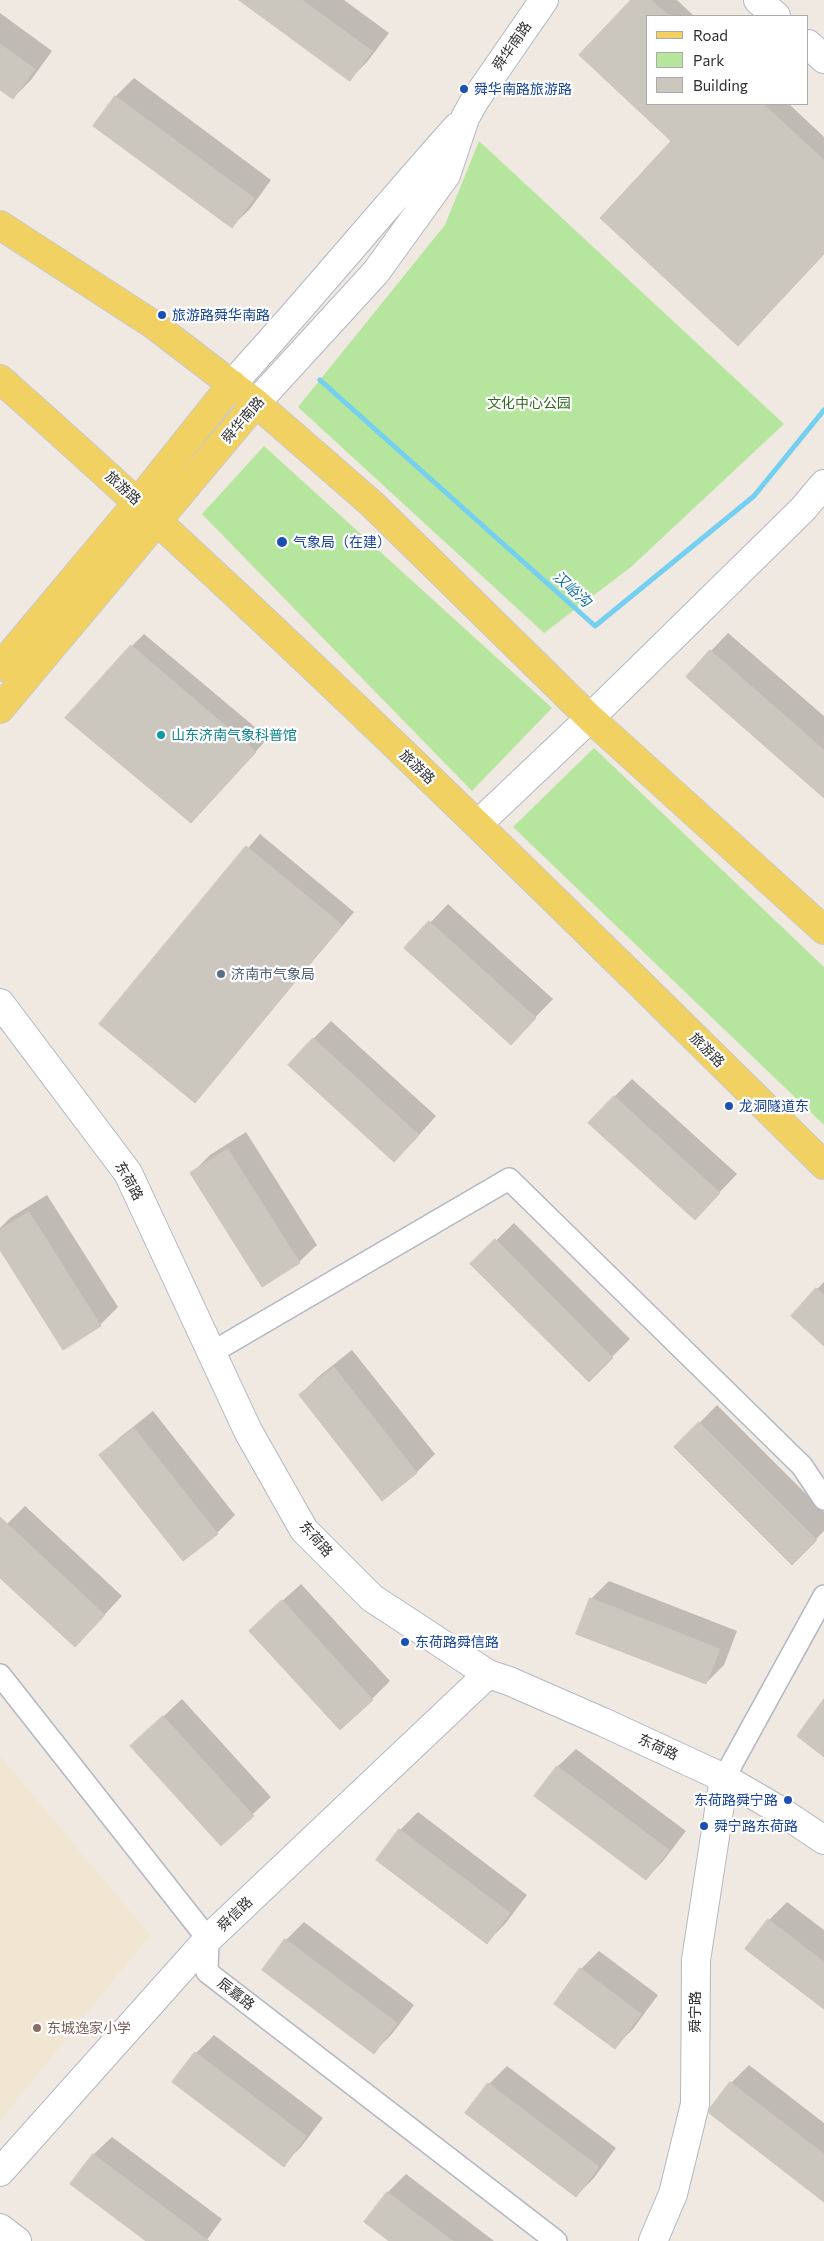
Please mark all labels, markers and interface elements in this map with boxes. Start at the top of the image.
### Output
legend [646,15,809,105]
street label: 舜华南路 [489,18,535,74]
text: Road [693,26,728,44]
text: Park [693,51,724,69]
text: Building [693,76,748,94]
place label: 舜华南路旅游路 [474,81,572,97]
marker: 舜华南路旅游路 [458,83,470,95]
place label: 旅游路舜华南路 [172,307,270,323]
marker: 旅游路舜华南路 [156,309,168,321]
street label: 舜华南路 [218,393,268,447]
park label: 文化中心公园 [487,395,571,411]
street label: 旅游路 [102,468,144,508]
place label: 气象局（在建） [293,534,391,550]
marker: 气象局（在建） [275,535,289,549]
water label: 汉峪沟 [549,567,595,611]
place label: 山东济南气象科普馆 [171,727,297,743]
marker: 山东济南气象科普馆 [155,729,167,741]
street label: 旅游路 [396,747,438,787]
place label: 济南市气象局 [231,966,315,982]
marker: 济南市气象局 [215,968,227,980]
street label: 旅游路 [686,1029,728,1071]
place label: 龙洞隧道东 [739,1098,809,1114]
marker: 龙洞隧道东 [723,1100,735,1112]
street label: 东荷路 [111,1159,147,1203]
street label: 东荷路 [296,1518,336,1560]
place label: 东荷路舜信路 [415,1634,499,1650]
marker: 东荷路舜信路 [399,1636,411,1648]
street label: 东荷路 [635,1731,681,1763]
place label: 东荷路舜宁路 [694,1792,778,1808]
marker: 东荷路舜宁路 [782,1794,794,1806]
place label: 舜宁路东荷路 [714,1818,798,1834]
marker: 舜宁路东荷路 [698,1820,710,1832]
street label: 舜信路 [214,1893,256,1935]
street label: 辰嘉路 [214,1974,258,2014]
street label: 舜宁路 [687,1991,703,2033]
place label: 东城逸家小学 [47,2020,131,2036]
marker: 东城逸家小学 [31,2022,43,2034]

